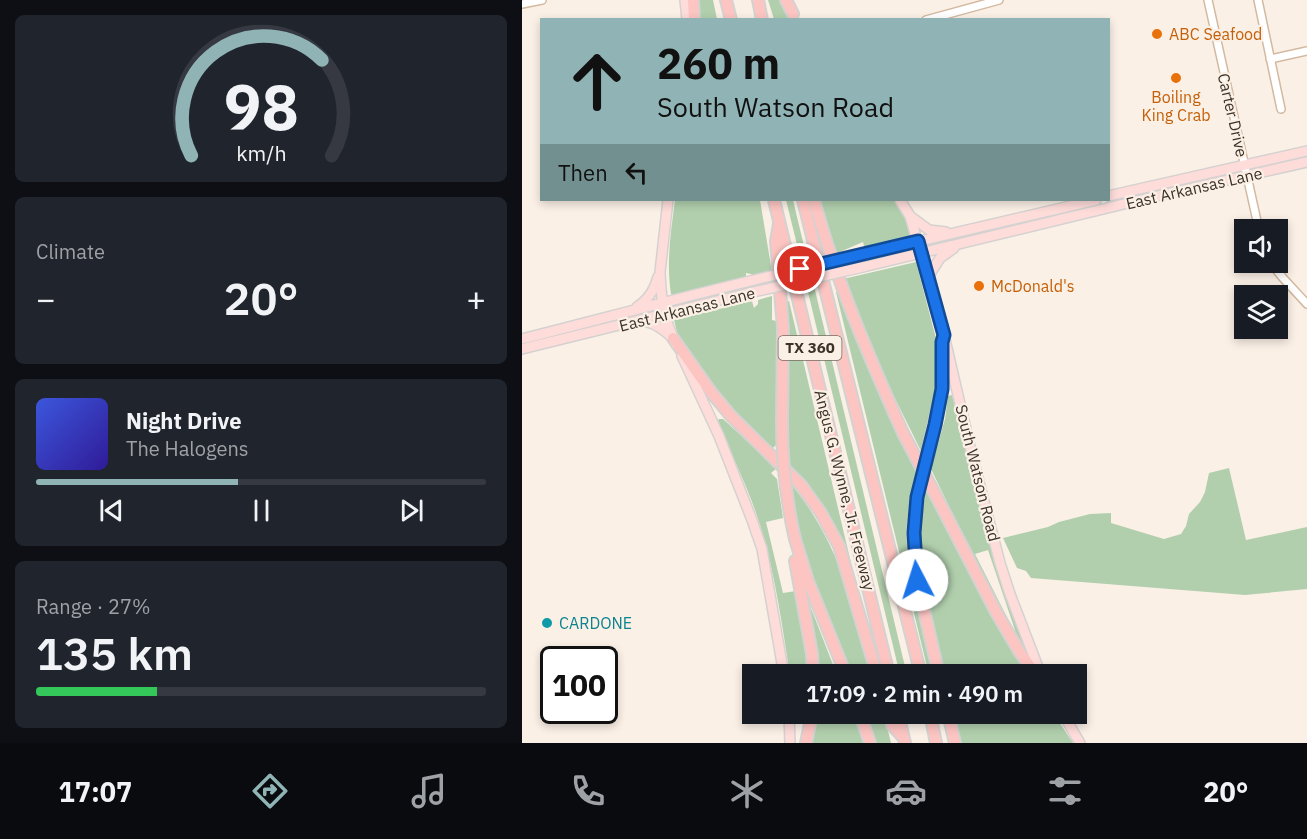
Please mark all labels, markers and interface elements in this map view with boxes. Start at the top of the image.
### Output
place label: ABC Seafood [1169,24,1262,44]
marker: ABC Seafood [1150,27,1164,41]
text: 260 m [657,36,780,91]
icon: ahead [558,42,636,120]
text: 98 [224,66,298,147]
marker: Boiling King Crab [1169,71,1183,85]
street label: Carter Drive [1214,71,1252,159]
place label: Boiling King Crab [1141,87,1211,125]
text: South Watson Road [657,89,894,124]
text: km/h [236,139,286,167]
icon: left [620,156,653,189]
text: Then [558,158,608,187]
street label: East Arkansas Lane [1124,163,1264,213]
map controls [1234,219,1288,339]
button: sound [1234,219,1288,273]
text: Climate [36,238,105,265]
pin [774,243,825,294]
icon: arrive [783,252,816,285]
text: 20° [223,269,299,327]
place label: McDonald's [991,276,1075,296]
text: − [36,277,56,320]
text: + [466,277,486,320]
marker: McDonald's [972,279,986,293]
street label: East Arkansas Lane [617,282,757,336]
button: layers [1234,285,1288,339]
road number: TX 360 [778,336,842,360]
street label: Angus G. Wynne, Jr. Freeway [810,388,880,592]
street label: South Watson Road [951,402,1005,544]
text: Night Drive [126,406,242,435]
text: The Halogens [126,435,248,462]
icon: previous [95,494,128,527]
icon: pause [245,494,278,527]
icon: next [395,494,428,527]
position arrow [885,548,949,612]
text: Range · 27% [36,593,151,620]
place label: CARDONE [559,613,632,633]
marker: CARDONE [540,616,554,630]
text: 135 km [36,624,193,682]
speed limit sign: 100 [540,646,618,724]
text: 17:09 · 2 min · 490 m [806,679,1023,708]
icon: directions [249,770,291,812]
icon: music [408,770,450,812]
icon: phone [567,770,609,812]
icon: climate [726,770,768,812]
icon: car [885,770,927,812]
icon: filters [1044,770,1086,812]
text: 17:07 [59,774,132,809]
text: 20° [1203,774,1248,809]

